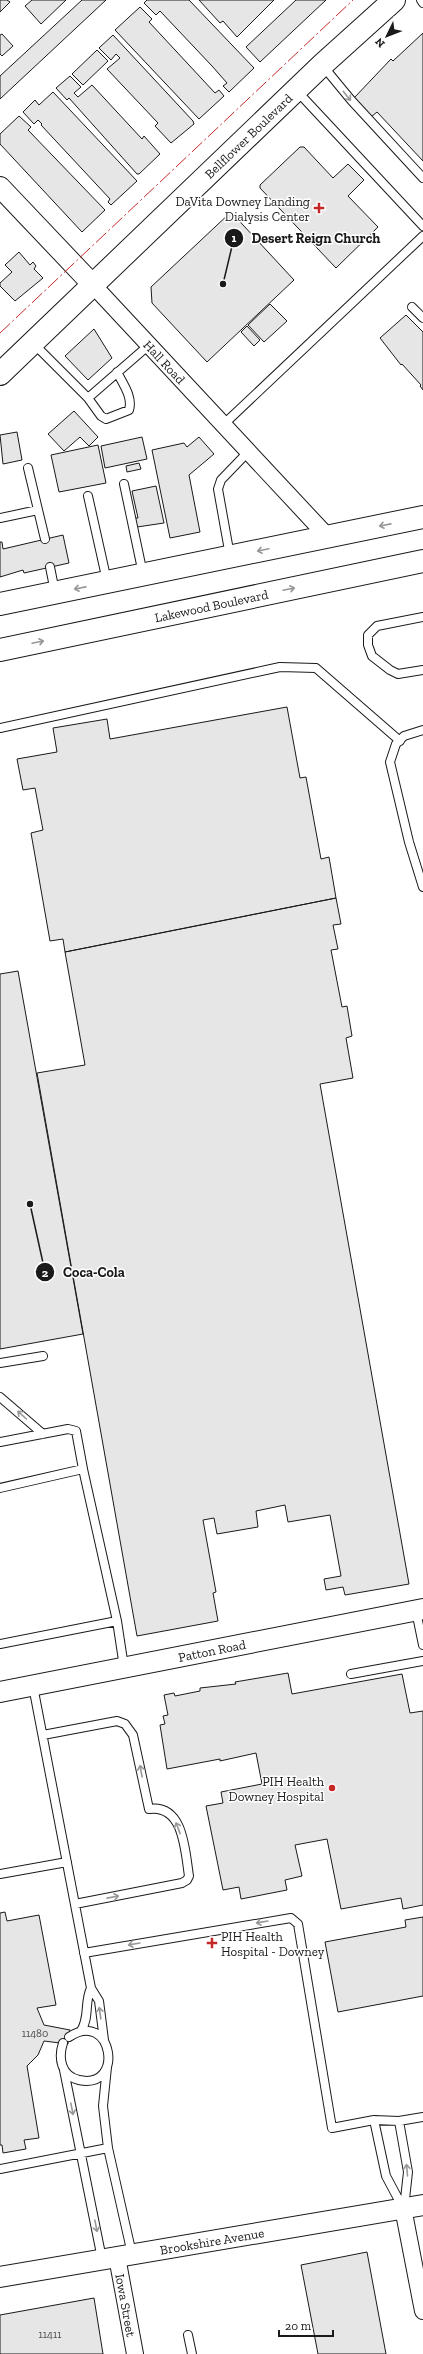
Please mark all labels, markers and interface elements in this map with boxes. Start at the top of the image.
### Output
north arrow [367,16,407,56]
text: N [372,35,388,50]
street label: Bellflower Boulevard [201,90,295,181]
one-way arrow [342,90,351,101]
place label: DaVita Downey Landing Dialysis Center [175,194,310,224]
marker: DaVita Downey Landing Dialysis Center [313,202,325,214]
callout: Desert Reign Church [224,225,389,251]
text: Desert Reign Church [252,230,380,247]
text: 1 [232,231,237,245]
street label: Hall Road [141,337,188,387]
one-way arrow [379,522,392,530]
one-way arrow [256,547,269,555]
one-way arrow [74,584,87,592]
one-way arrow [282,585,295,593]
street label: Lakewood Boulevard [153,586,270,625]
one-way arrow [31,638,44,646]
callout: Coca-Cola [35,1259,133,1285]
text: Coca-Cola [63,1264,125,1281]
text: 2 [42,1266,49,1280]
one-way arrow [17,1410,27,1420]
street label: Patton Road [177,1636,247,1664]
one-way arrow [137,1765,145,1778]
place label: PIH Health Downey Hospital [229,1774,325,1804]
marker: PIH Health Downey Hospital [327,1783,337,1793]
one-way arrow [174,1822,182,1834]
one-way arrow [106,1892,119,1900]
one-way arrow [256,1918,269,1926]
place label: PIH Health Hospital - Downey [221,1929,325,1959]
marker: PIH Health Hospital - Downey [206,1937,218,1949]
one-way arrow [128,1940,141,1948]
one-way arrow [96,2007,104,2020]
house number: 11480 [22,2027,48,2040]
one-way arrow [68,2102,76,2115]
one-way arrow [403,2164,410,2177]
one-way arrow [92,2219,100,2232]
street label: Brookshire Avenue [159,2225,265,2257]
street label: Iowa Street [113,2272,139,2338]
scale bar [279,2312,333,2338]
text: 20 m [285,2319,312,2333]
house number: 11411 [39,2328,62,2341]

